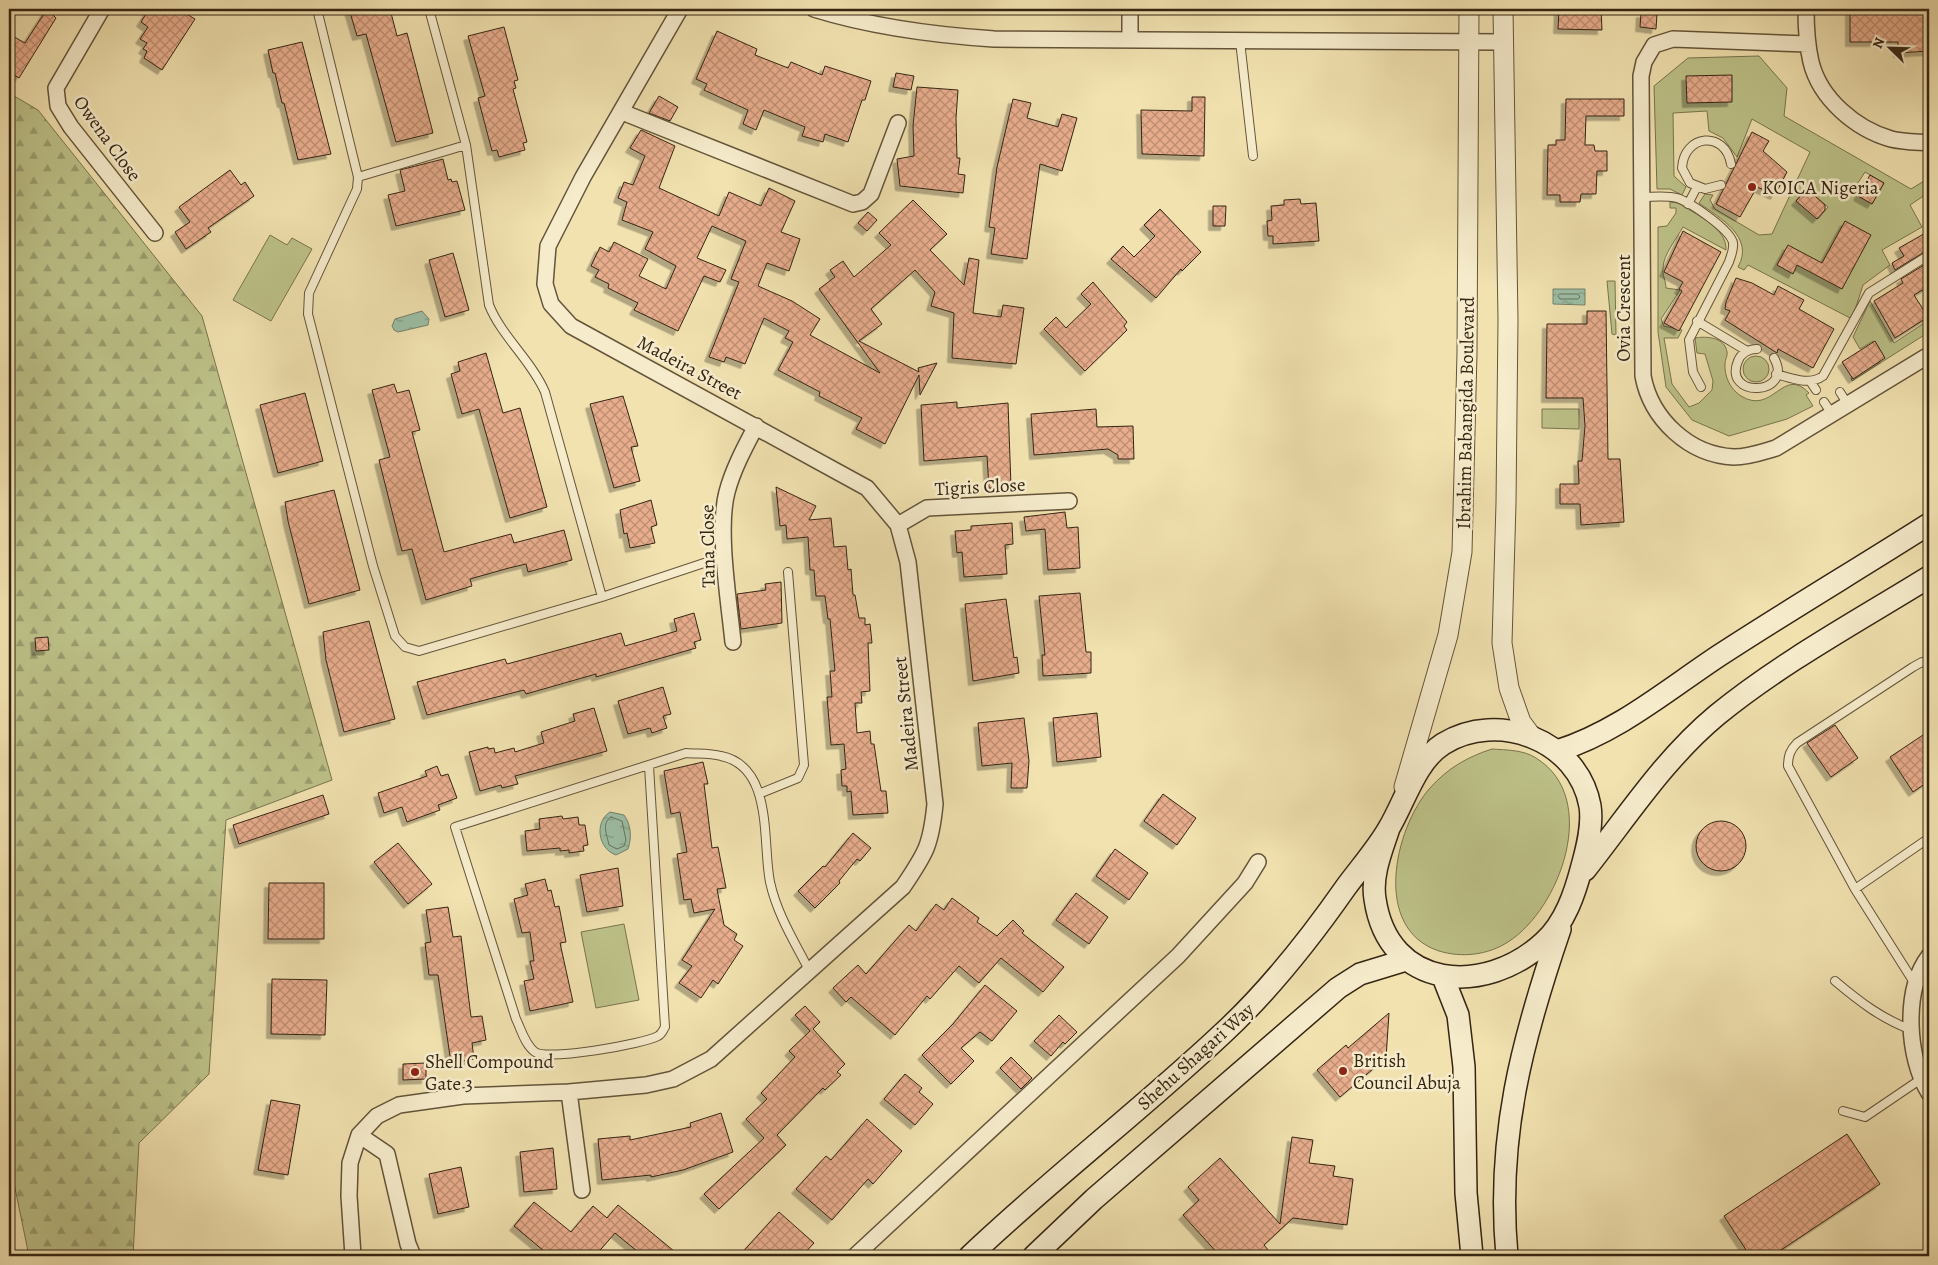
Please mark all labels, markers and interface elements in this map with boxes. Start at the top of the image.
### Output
north arrow [1866,22,1916,72]
text: N [1868,35,1889,52]
street label: Owena Close [67,90,147,187]
place label: KOICA Nigeria [1762,175,1879,201]
marker: KOICA Nigeria [1746,181,1758,193]
street label: Ovia Crescent [1611,254,1637,362]
street label: Ibrahim Babangida Boulevard [1451,296,1481,530]
street label: Madeira Street [633,329,747,406]
street label: Tigris Close [934,472,1026,502]
street label: Tana Close [694,504,722,588]
street label: Madeira Street [887,655,925,773]
street label: Shehu Shagari Way [1131,997,1260,1116]
place label: British Council Abuja [1353,1048,1461,1096]
place label: Shell Compound Gate 3 [425,1049,555,1097]
marker: British Council Abuja [1337,1065,1349,1077]
marker: Shell Compound Gate 3 [409,1066,421,1078]

